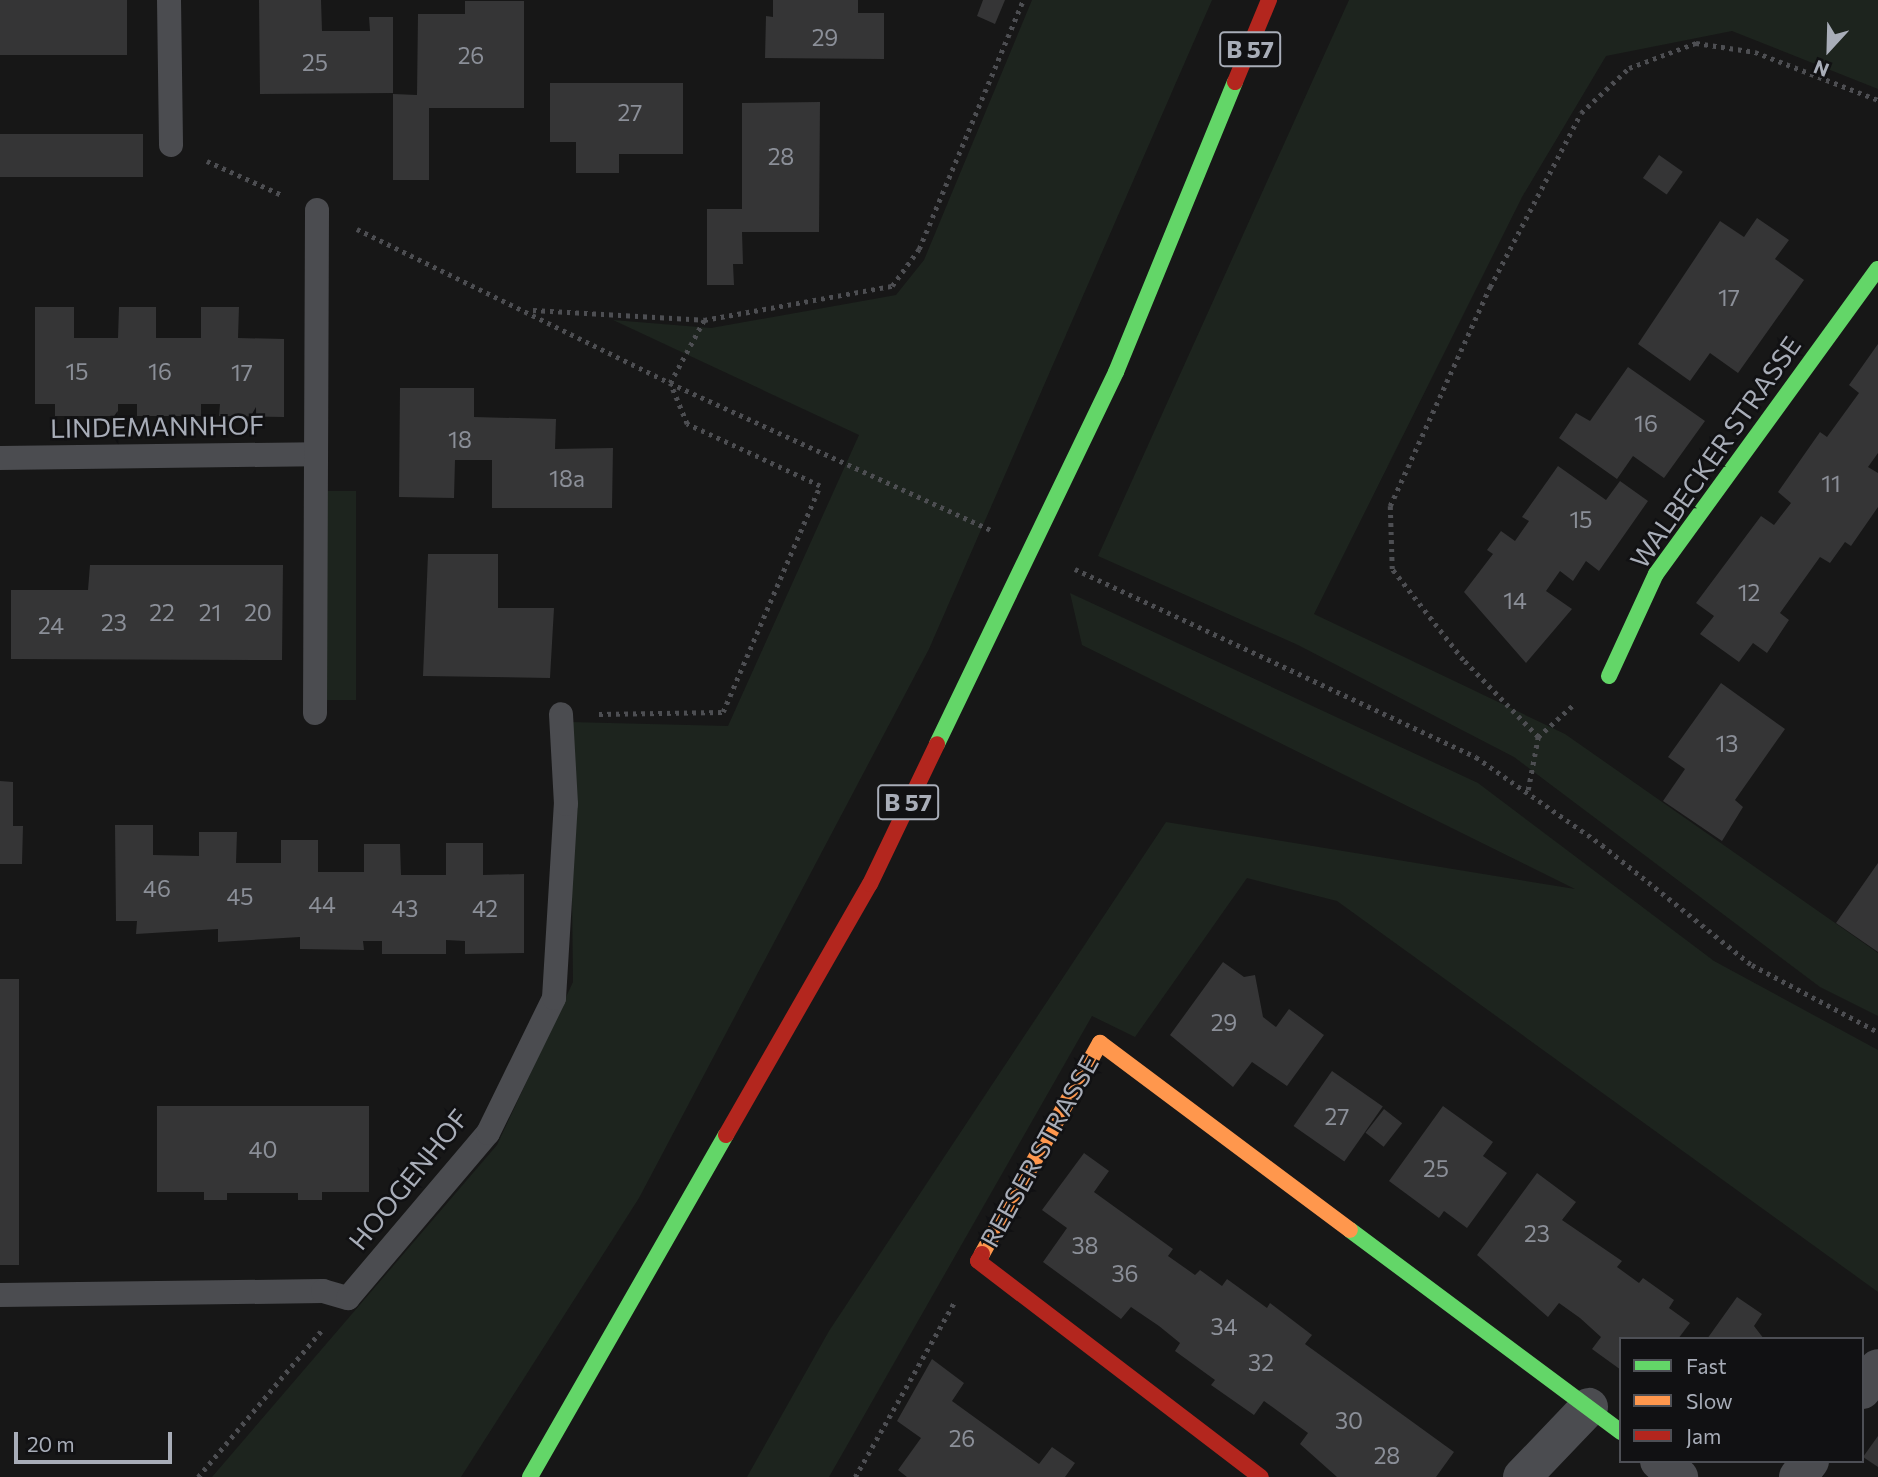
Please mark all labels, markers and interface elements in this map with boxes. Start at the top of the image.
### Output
north arrow [1794,14,1864,84]
house number: 29 [812,23,838,51]
road number: B 57 [1218,28,1282,70]
house number: 26 [458,41,484,69]
house number: 25 [302,48,328,76]
text: N [1810,56,1832,82]
house number: 27 [618,98,642,126]
house number: 28 [768,142,794,170]
house number: 17 [1718,283,1740,311]
street label: WALBECKER STRASSE [1623,330,1807,574]
house number: 15 [65,357,89,385]
house number: 16 [148,357,172,385]
house number: 17 [231,358,253,386]
street label: LINDEMANNHOF [50,409,264,443]
house number: 16 [1634,409,1658,437]
house number: 18 [448,425,472,453]
house number: 18a [549,464,585,492]
house number: 11 [1821,469,1841,497]
house number: 15 [1569,505,1593,533]
house number: 12 [1738,578,1760,606]
house number: 14 [1503,586,1527,614]
house number: 22 [149,598,175,626]
house number: 21 [199,598,221,626]
house number: 20 [244,598,272,626]
house number: 23 [101,608,127,636]
house number: 24 [38,611,64,639]
house number: 13 [1716,729,1738,757]
road number: B 57 [876,782,940,822]
house number: 46 [143,874,171,902]
house number: 45 [226,882,254,910]
house number: 44 [308,890,336,918]
house number: 43 [392,894,418,922]
house number: 42 [472,894,498,922]
house number: 29 [1211,1008,1237,1036]
street label: REESER STRASSE [973,1050,1105,1252]
street label: HOOGENHOF [342,1102,474,1256]
house number: 27 [1325,1102,1349,1130]
house number: 40 [249,1135,277,1163]
house number: 25 [1423,1154,1449,1182]
house number: 23 [1524,1219,1550,1247]
house number: 38 [1071,1231,1099,1259]
house number: 36 [1111,1259,1139,1287]
house number: 34 [1211,1312,1237,1340]
legend [1619,1337,1864,1463]
house number: 32 [1248,1348,1274,1376]
text: Fast [1686,1353,1727,1378]
text: Slow [1686,1388,1733,1413]
house number: 30 [1335,1406,1363,1434]
scale bar [18,1418,175,1462]
text: Jam [1686,1423,1721,1448]
house number: 26 [949,1424,975,1452]
text: 20 m [27,1431,75,1456]
house number: 28 [1374,1441,1400,1469]

